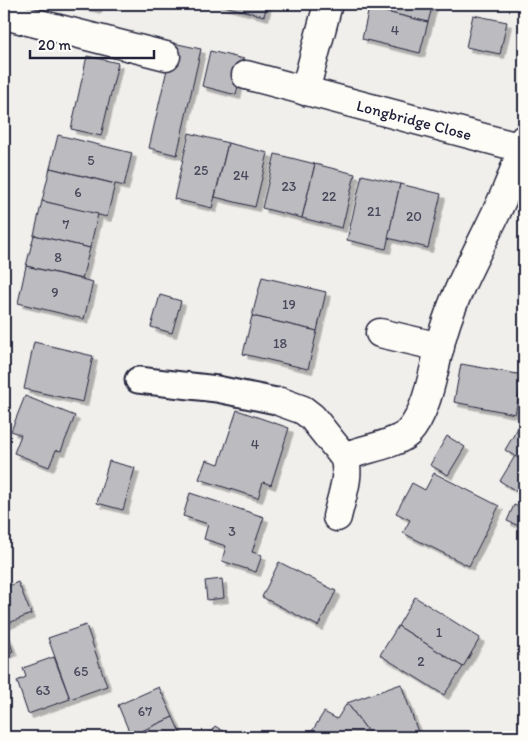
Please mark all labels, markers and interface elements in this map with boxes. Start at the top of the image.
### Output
house number: 4 [391,22,400,39]
scale bar [30,28,154,60]
text: 20 m [38,36,72,54]
street label: Longbridge Close [355,96,474,144]
house number: 5 [87,152,95,169]
house number: 25 [194,162,208,179]
house number: 24 [233,167,249,184]
house number: 23 [282,178,297,195]
house number: 6 [74,184,82,201]
house number: 22 [322,188,337,205]
house number: 21 [367,203,381,220]
house number: 20 [406,208,422,225]
house number: 7 [63,216,70,233]
house number: 8 [54,249,62,266]
house number: 9 [51,284,59,301]
house number: 19 [282,296,296,313]
house number: 18 [273,335,287,352]
house number: 4 [251,436,260,453]
house number: 3 [228,523,236,540]
house number: 1 [436,624,443,641]
house number: 2 [417,653,425,670]
house number: 65 [74,663,88,680]
house number: 63 [35,682,51,699]
house number: 67 [138,703,152,720]

